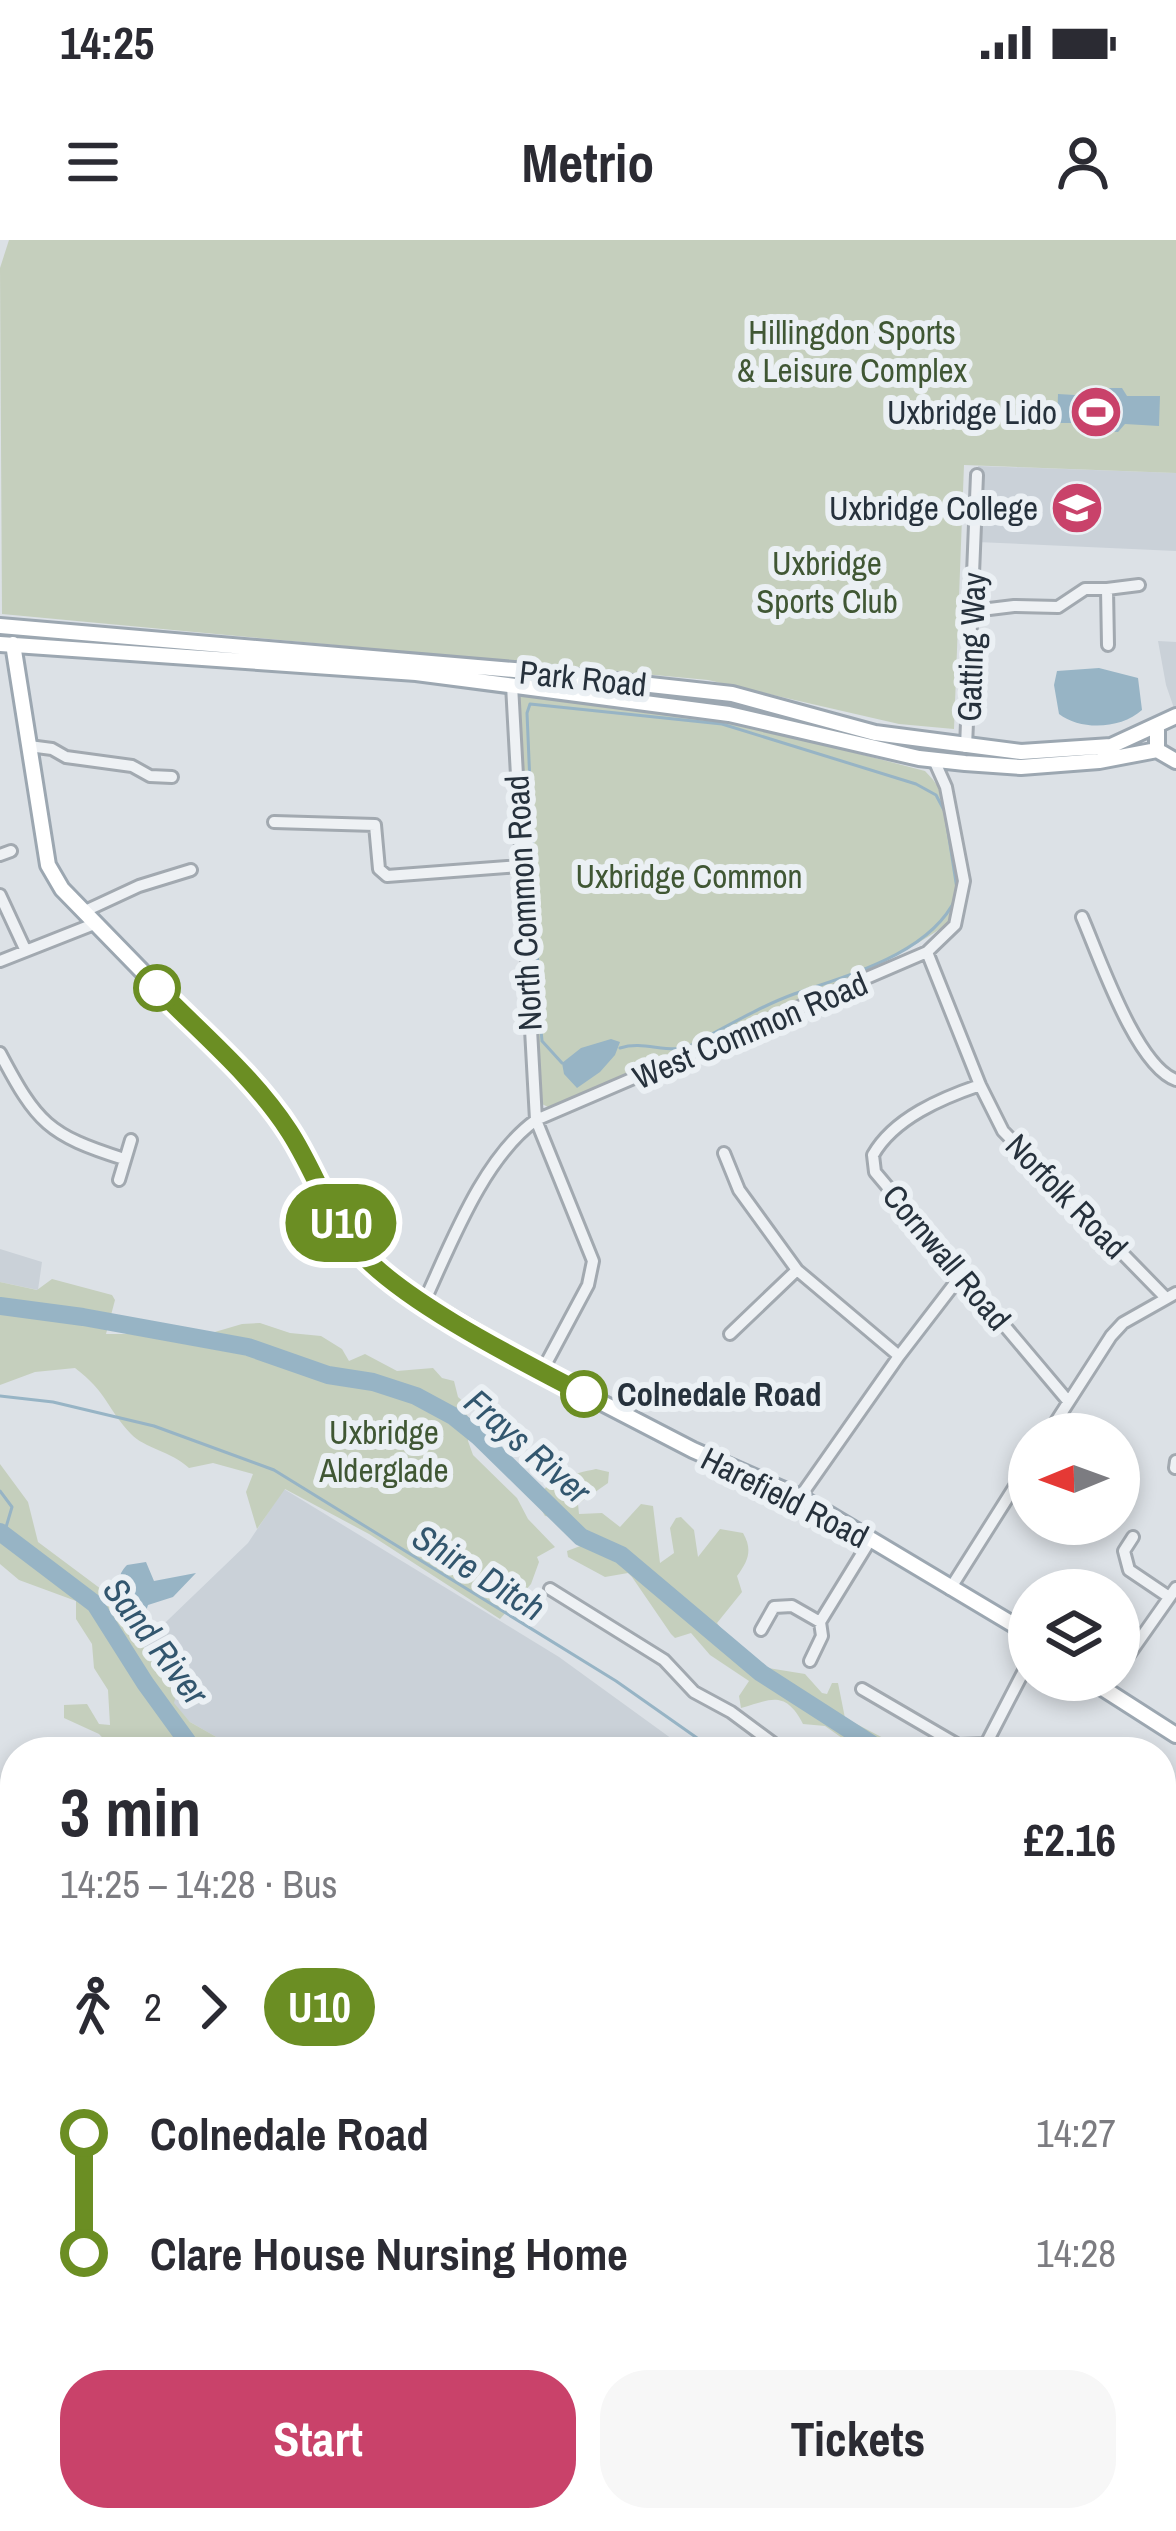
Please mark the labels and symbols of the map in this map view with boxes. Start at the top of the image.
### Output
park label: Hillingdon Sports & Leisure Complex [737,310,968,392]
sports icon: Uxbridge Lido [1068,384,1124,440]
place label: Uxbridge Lido [887,390,1057,434]
school or university icon: Uxbridge College [1049,480,1105,536]
place label: Uxbridge College [829,486,1038,530]
park label: Uxbridge Sports Club [756,541,898,623]
street label: Gatting Way [946,571,996,722]
street label: Park Road [517,649,649,707]
street label: North Common Road [494,774,552,1032]
park label: Uxbridge Common [575,854,803,898]
street label: West Common Road [626,961,874,1099]
unlabelled marker [135,966,179,1010]
street label: Norfolk Road [996,1124,1138,1268]
street label: Cornwall Road [873,1175,1021,1339]
line badge: U10 [272,1184,410,1262]
marker: Colnedale Road [562,1372,606,1416]
place label: Colnedale Road [617,1372,822,1416]
water label: Frays River [455,1378,602,1515]
park label: Uxbridge Alderglade [318,1410,449,1492]
north arrow [1008,1413,1140,1545]
street label: Harefield Road [694,1436,876,1558]
water label: Shire Ditch [404,1513,554,1631]
water label: Sand River [92,1568,220,1715]

